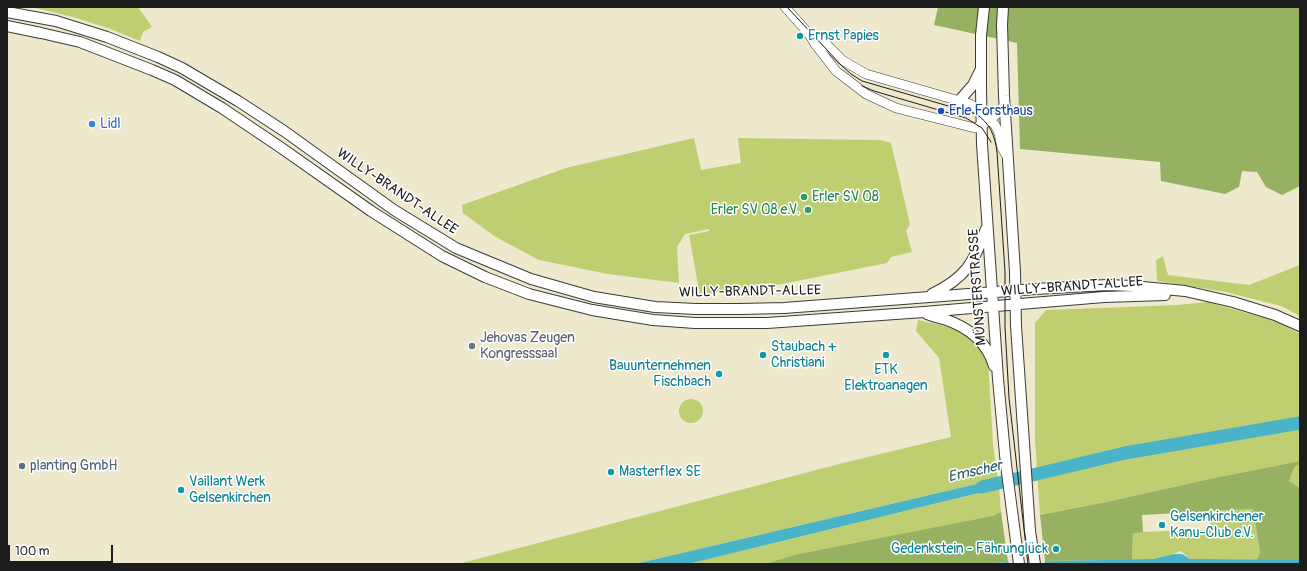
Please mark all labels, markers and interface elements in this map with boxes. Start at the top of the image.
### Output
place label: Ernst Papies [808,28,879,44]
marker: Ernst Papies [795,31,805,41]
place label: Erle Forsthaus [949,103,1033,119]
marker: Erle Forsthaus [936,106,946,116]
place label: Lidl [100,116,121,132]
marker: Lidl [87,119,97,129]
street label: WILLY-BRANDT-ALLEE [333,145,461,239]
place label: Erler SV 08 [812,189,879,205]
marker: Erler SV 08 [799,192,809,202]
place label: Erler SV 08 e.V. [711,202,800,218]
marker: Erler SV 08 e.V. [803,205,813,215]
street label: MÜNSTERSTRASSE [966,228,990,346]
street label: WILLY-BRANDT-ALLEE [1000,274,1144,300]
street label: WILLY-BRANDT-ALLEE [679,282,821,302]
place label: Jehovas Zeugen Kongresssaal [480,330,575,362]
place label: Staubach + Christiani [771,339,836,372]
marker: Jehovas Zeugen Kongresssaal [467,341,477,351]
marker: Staubach + Christiani [758,350,768,360]
marker: ETK Elektroanagen [881,350,891,360]
place label: Bauunternehmen Fischbach [609,358,711,390]
place label: ETK Elektroanagen [844,362,928,394]
marker: Bauunternehmen Fischbach [714,369,724,379]
water label: Emscher [946,457,1004,487]
place label: planting GmbH [30,458,117,474]
marker: planting GmbH [17,461,27,471]
place label: Masterflex SE [619,464,701,480]
marker: Masterflex SE [606,467,616,477]
place label: Vaillant Werk Gelsenkirchen [189,474,271,506]
marker: Vaillant Werk Gelsenkirchen [176,485,186,495]
place label: Gelsenkirchener Kanu-Club e.V. [1170,509,1264,542]
marker: Gelsenkirchener Kanu-Club e.V. [1157,520,1167,530]
scale bar [10,537,115,563]
place label: Gedenkstein - Fährunglück [891,541,1048,557]
text: 100 m [15,544,49,559]
marker: Gedenkstein - Fährunglück [1051,544,1061,554]

